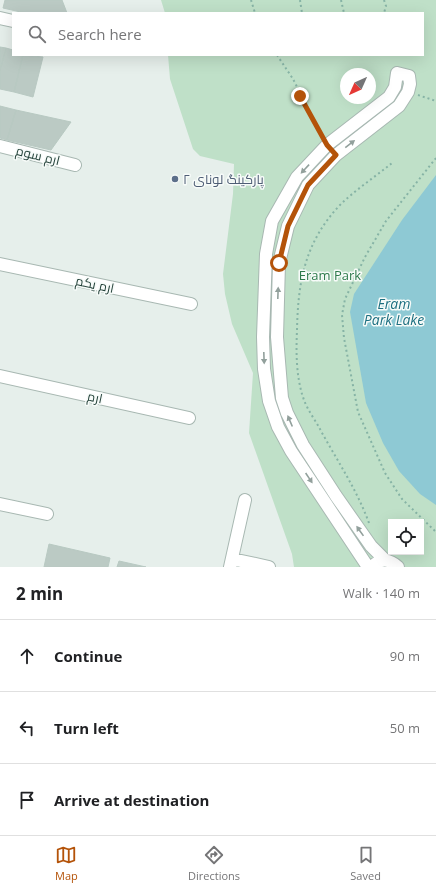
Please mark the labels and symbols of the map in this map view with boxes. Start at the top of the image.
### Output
north arrow [340,68,376,104]
route end [291,87,309,105]
one-way arrow [344,140,355,149]
street label: ارم سوم [14,141,62,170]
one-way arrow [300,164,310,174]
place label: پارکینگ لونای ۲ [183,170,264,189]
marker: پارکینگ لونای ۲ [170,174,180,184]
route start [270,254,288,272]
park label: Eram Park [299,266,361,284]
street label: ارم یکم [74,271,116,298]
one-way arrow [275,286,281,299]
water label: Eram Park Lake [364,294,424,329]
one-way arrow [261,352,267,365]
street label: ارم [86,387,104,408]
one-way arrow [287,415,293,427]
one-way arrow [305,473,313,483]
one-way arrow [356,526,364,536]

